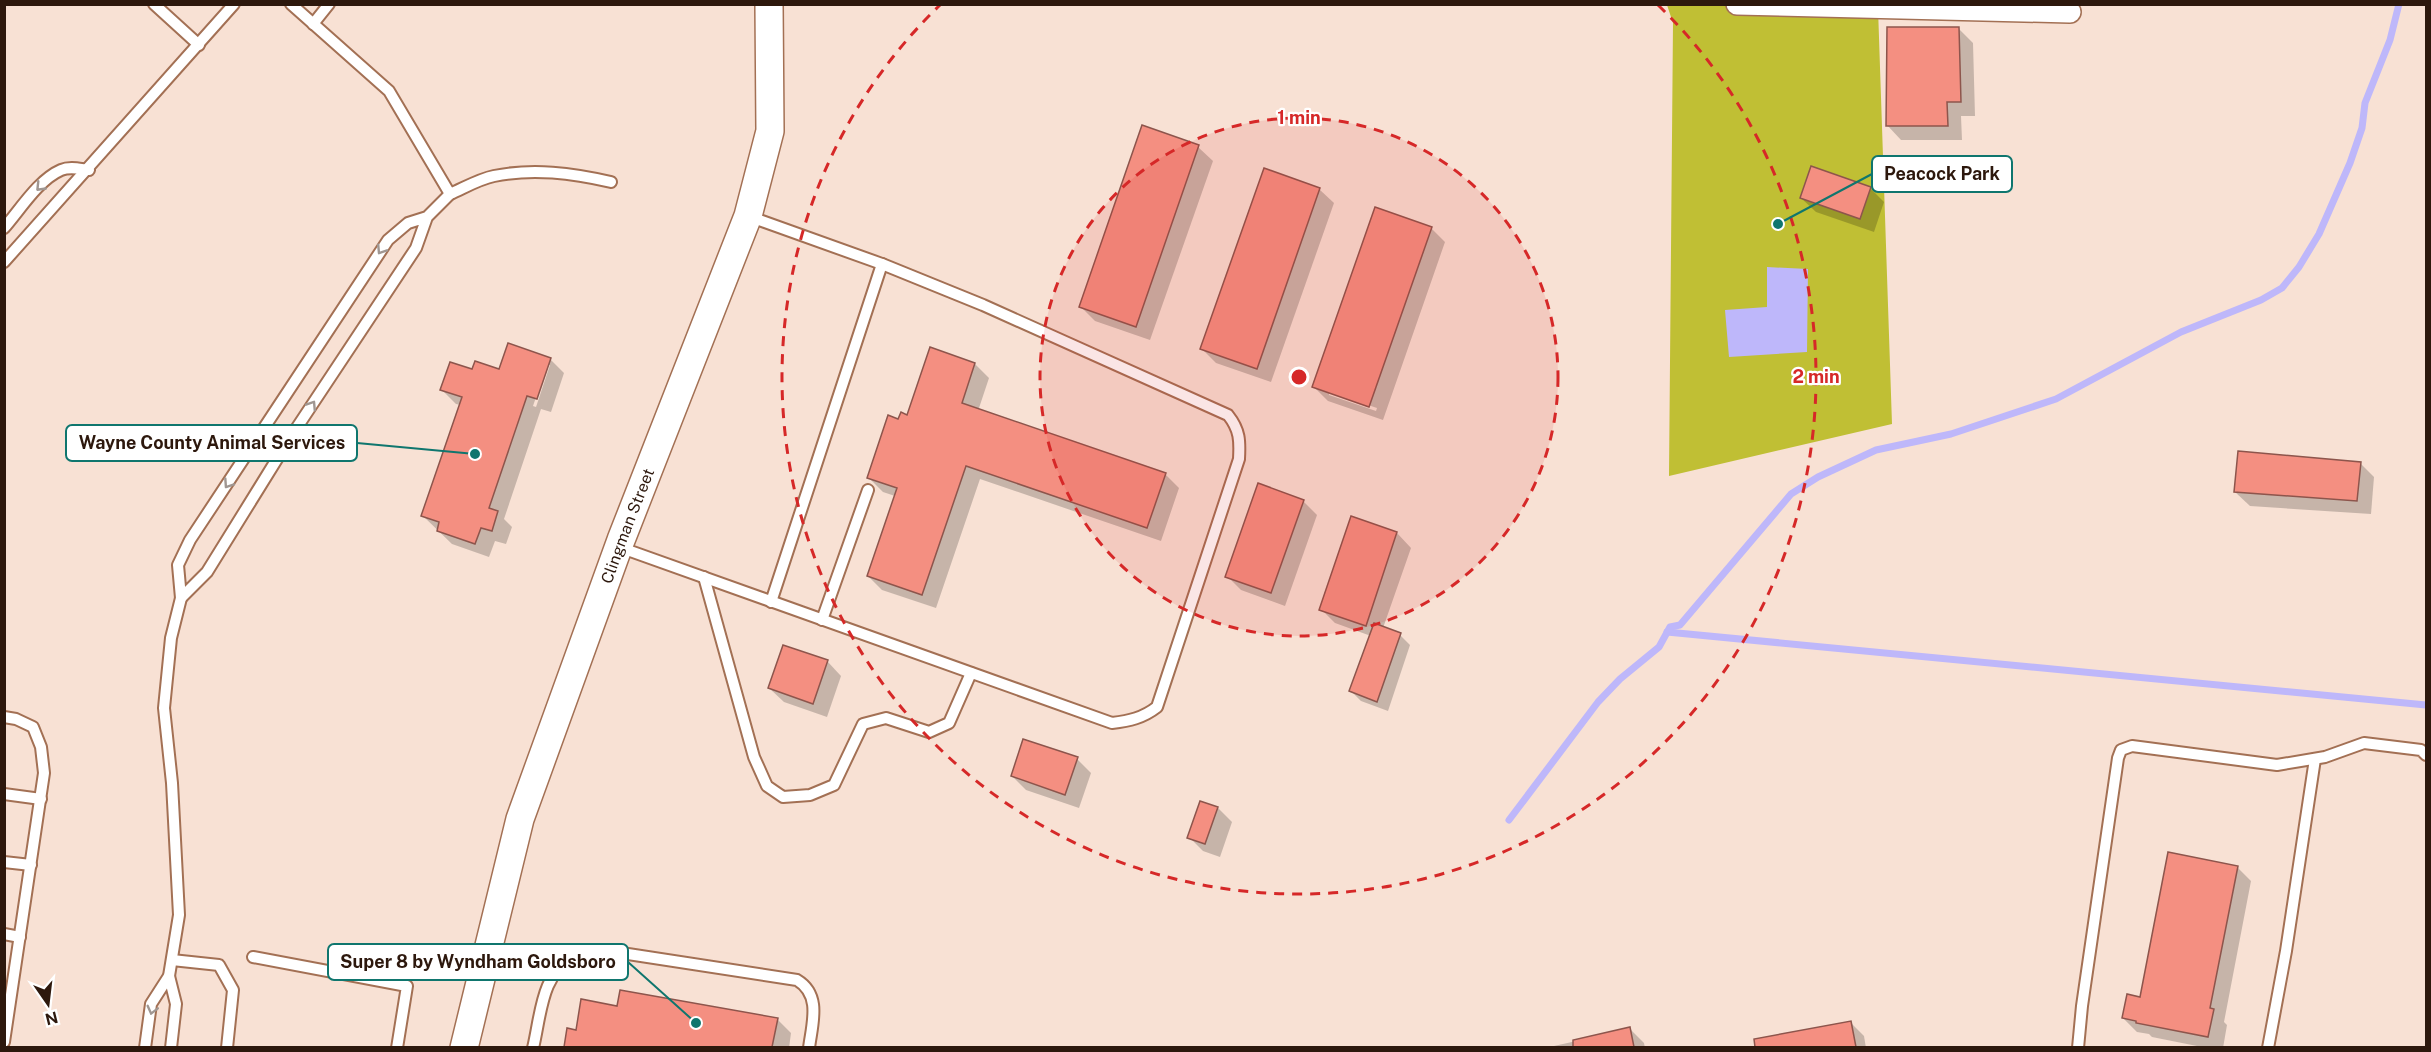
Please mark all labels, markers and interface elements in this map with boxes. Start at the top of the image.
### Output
text: 1 min [1277,107,1321,128]
callout: Peacock Park [1872,156,2012,192]
text: Peacock Park [1884,163,2001,184]
one-way arrow [37,179,48,190]
one-way arrow [378,244,389,255]
text: 2 min [1792,366,1840,387]
centre of rings [1289,367,1309,387]
one-way arrow [305,401,316,412]
callout: Wayne County Animal Services [66,425,357,461]
text: Wayne County Animal Services [79,432,345,453]
street label: Clingman Street [597,466,658,586]
one-way arrow [224,477,235,488]
callout: Super 8 by Wyndham Goldsboro [328,944,628,980]
text: Super 8 by Wyndham Goldsboro [340,951,616,972]
north arrow [18,974,78,1034]
one-way arrow [146,1005,159,1015]
text: N [43,1007,60,1029]

